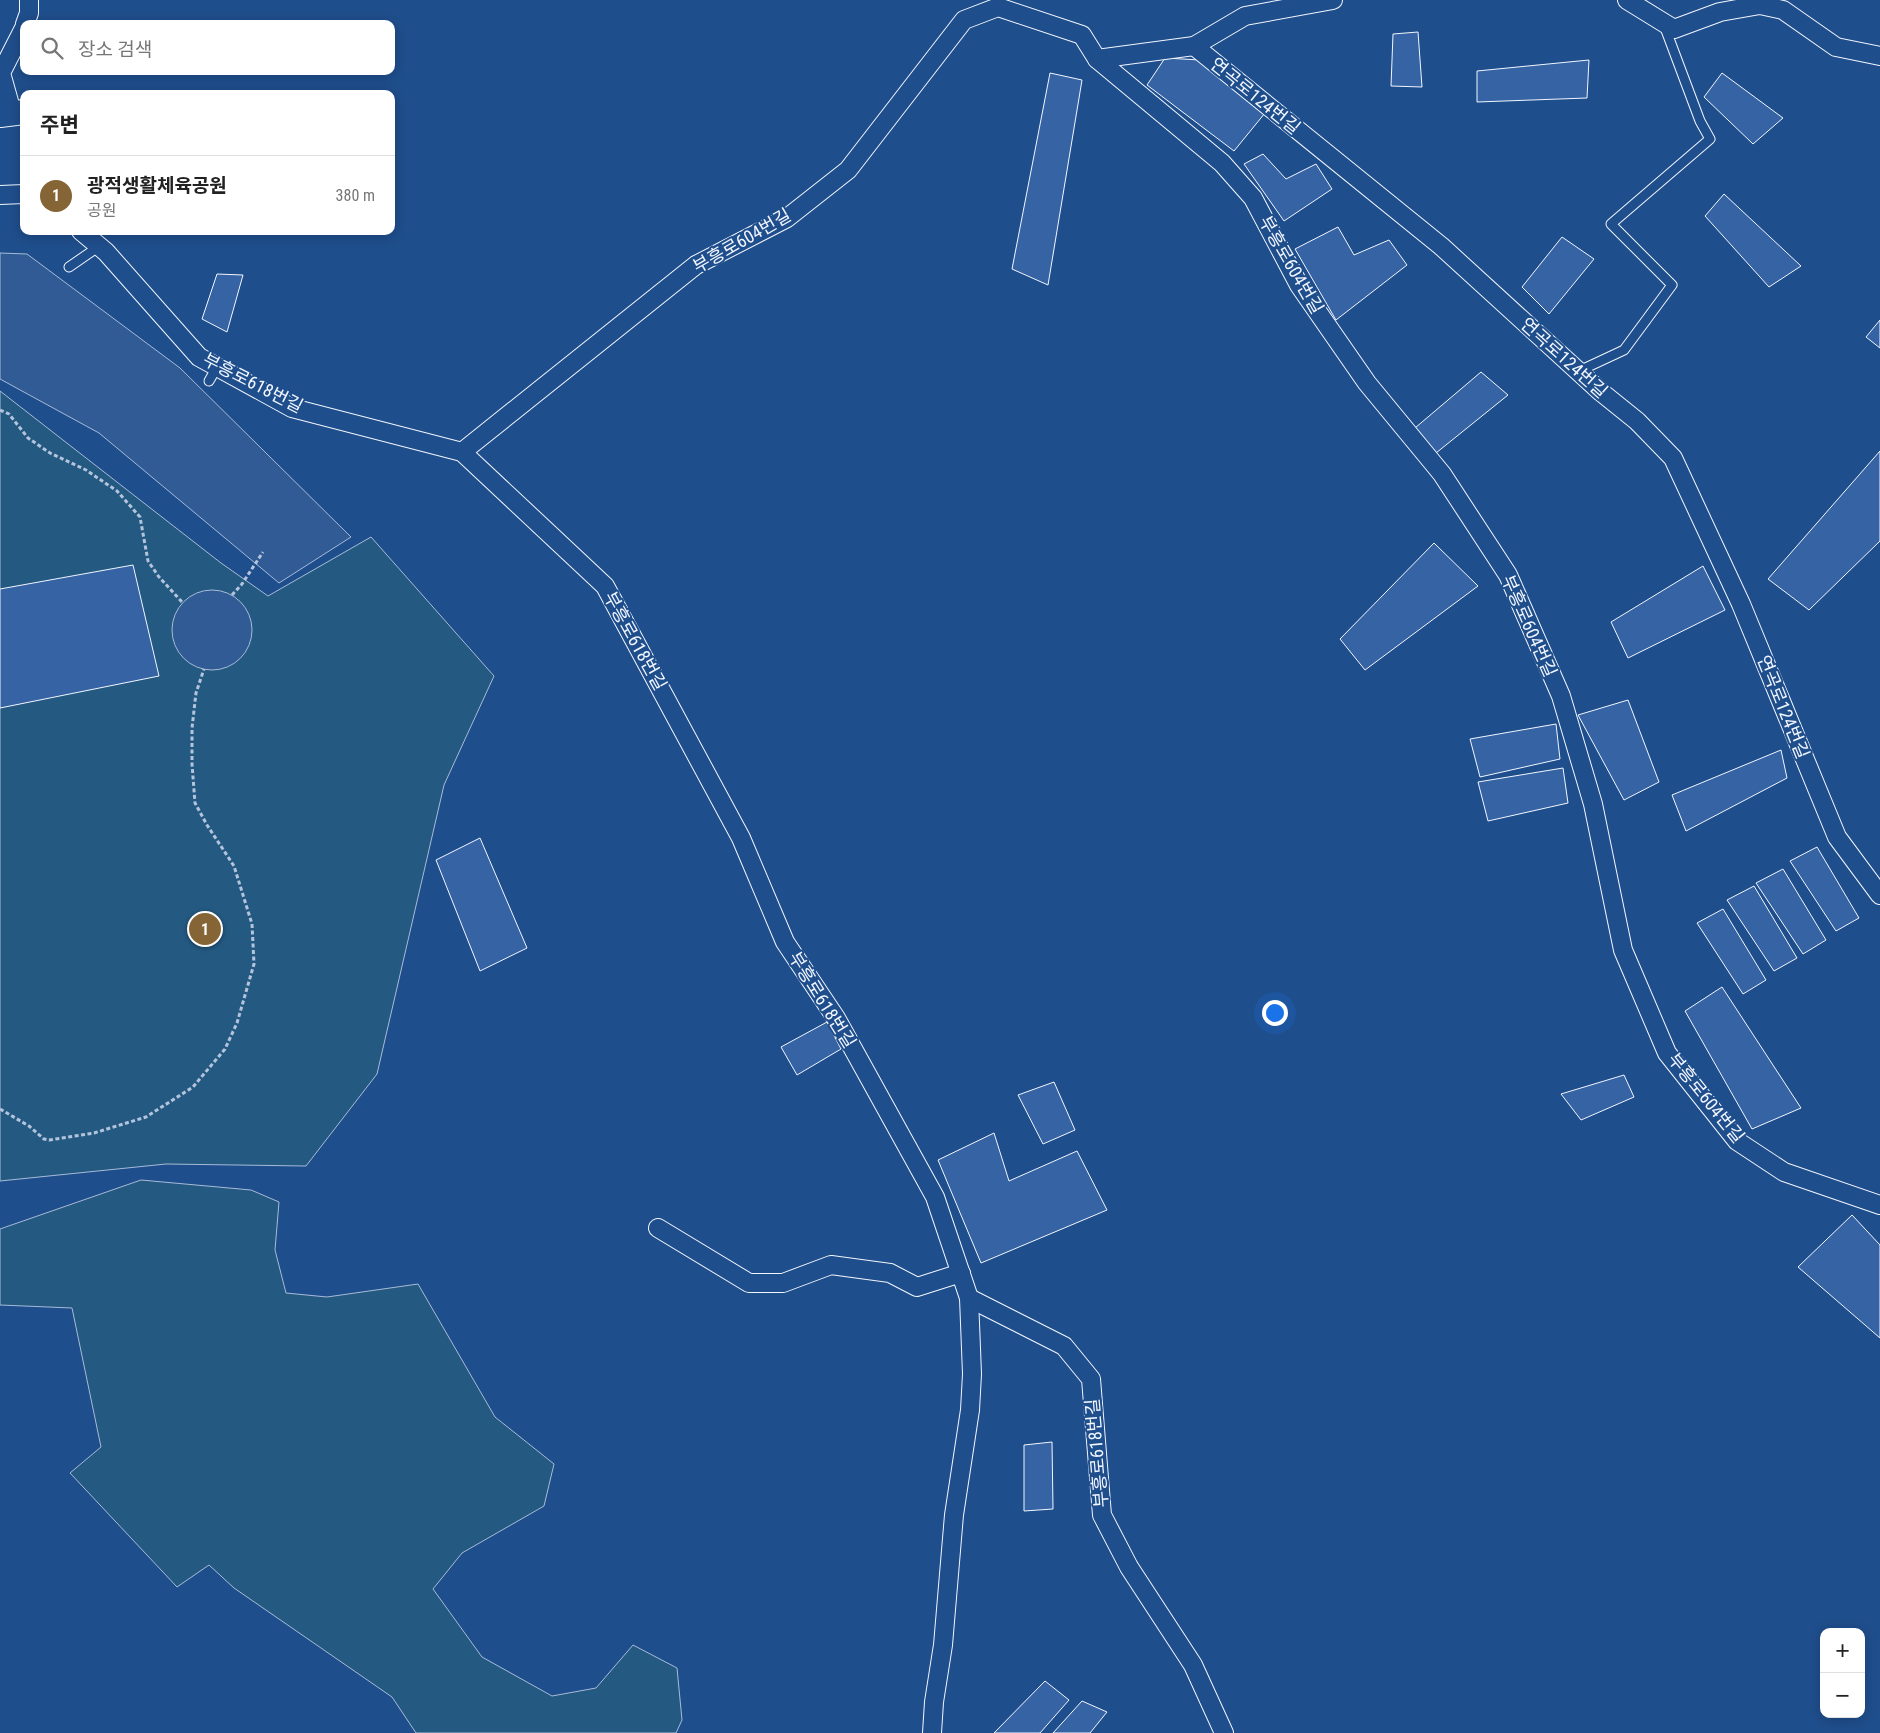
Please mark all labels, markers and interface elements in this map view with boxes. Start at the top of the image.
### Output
search box [20,20,395,75]
icon: search [38,34,66,62]
text: 장소 검색 [78,38,152,61]
street label: 연곡로124번길 [1206,53,1304,138]
text: 주변 [40,113,79,137]
text: 광적생활체육공원 [87,174,227,197]
text: 1 [52,186,60,205]
text: 380 m [336,186,375,205]
text: 공원 [87,201,116,220]
street label: 부흥로604번길 [689,204,794,277]
street label: 부흥로604번길 [1255,212,1328,317]
street label: 연곡로124번길 [1517,313,1612,402]
street label: 부흥로618번길 [200,348,307,417]
street label: 부흥로604번길 [1498,572,1561,680]
street label: 부흥로618번길 [600,588,671,694]
street label: 연곡로124번길 [1753,652,1814,761]
pin: 1 [189,910,221,948]
street label: 부흥로618번길 [785,948,860,1052]
your location [1262,1000,1288,1026]
street label: 부흥로604번길 [1664,1049,1749,1147]
street label: 부흥로618번길 [1081,1398,1112,1508]
map controls [1820,1628,1865,1718]
button: + [1820,1628,1865,1673]
button: − [1820,1673,1865,1718]

